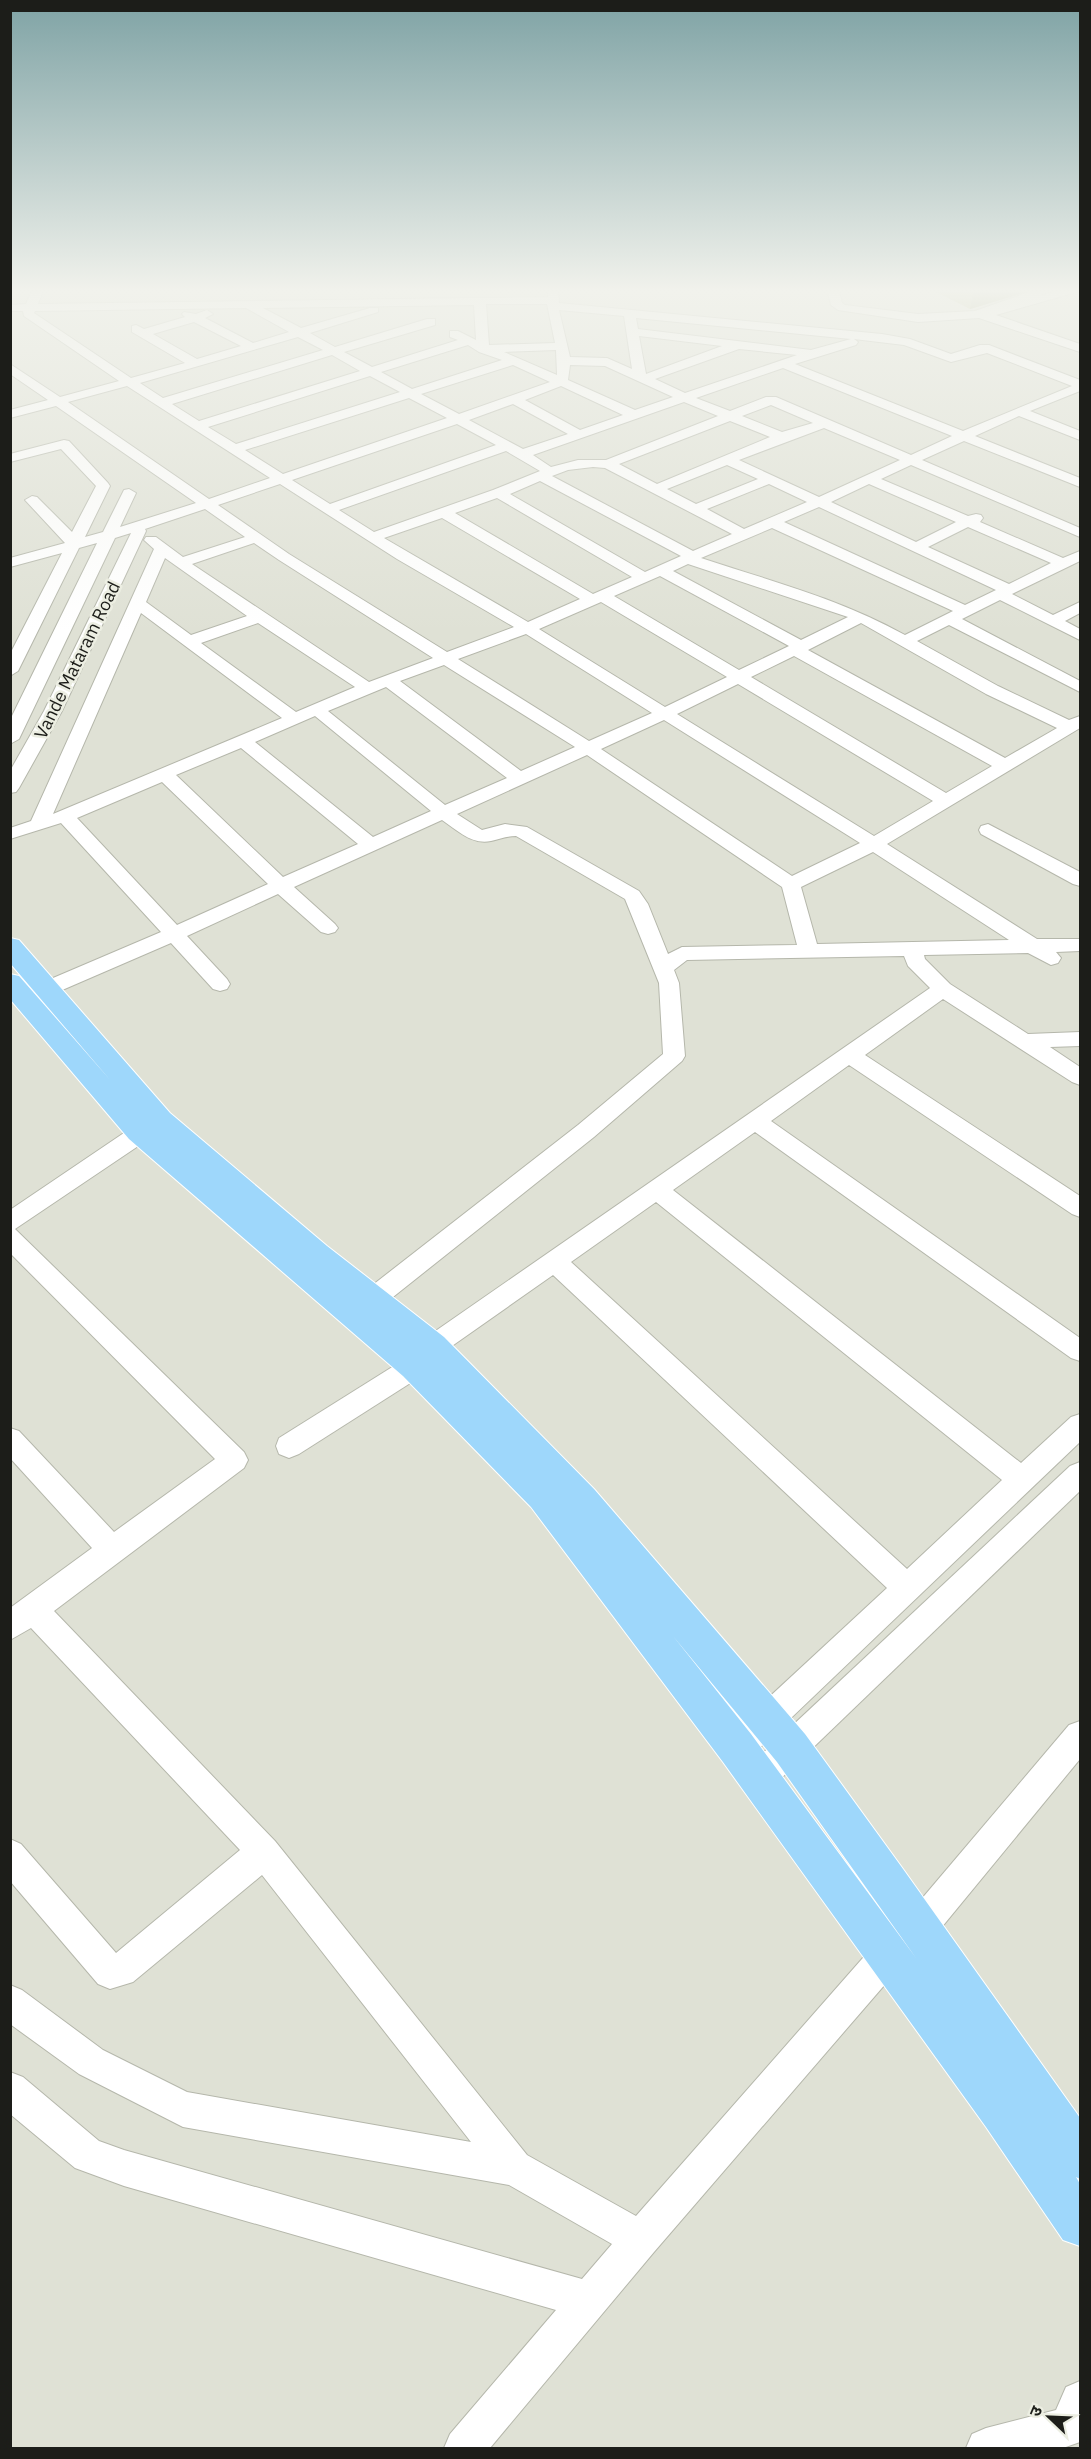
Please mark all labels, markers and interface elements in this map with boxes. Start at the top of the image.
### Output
street label: Vande Mataram Road [29,577,125,743]
north arrow [1019,2387,1079,2447]
text: उ [1024,2402,1046,2419]

